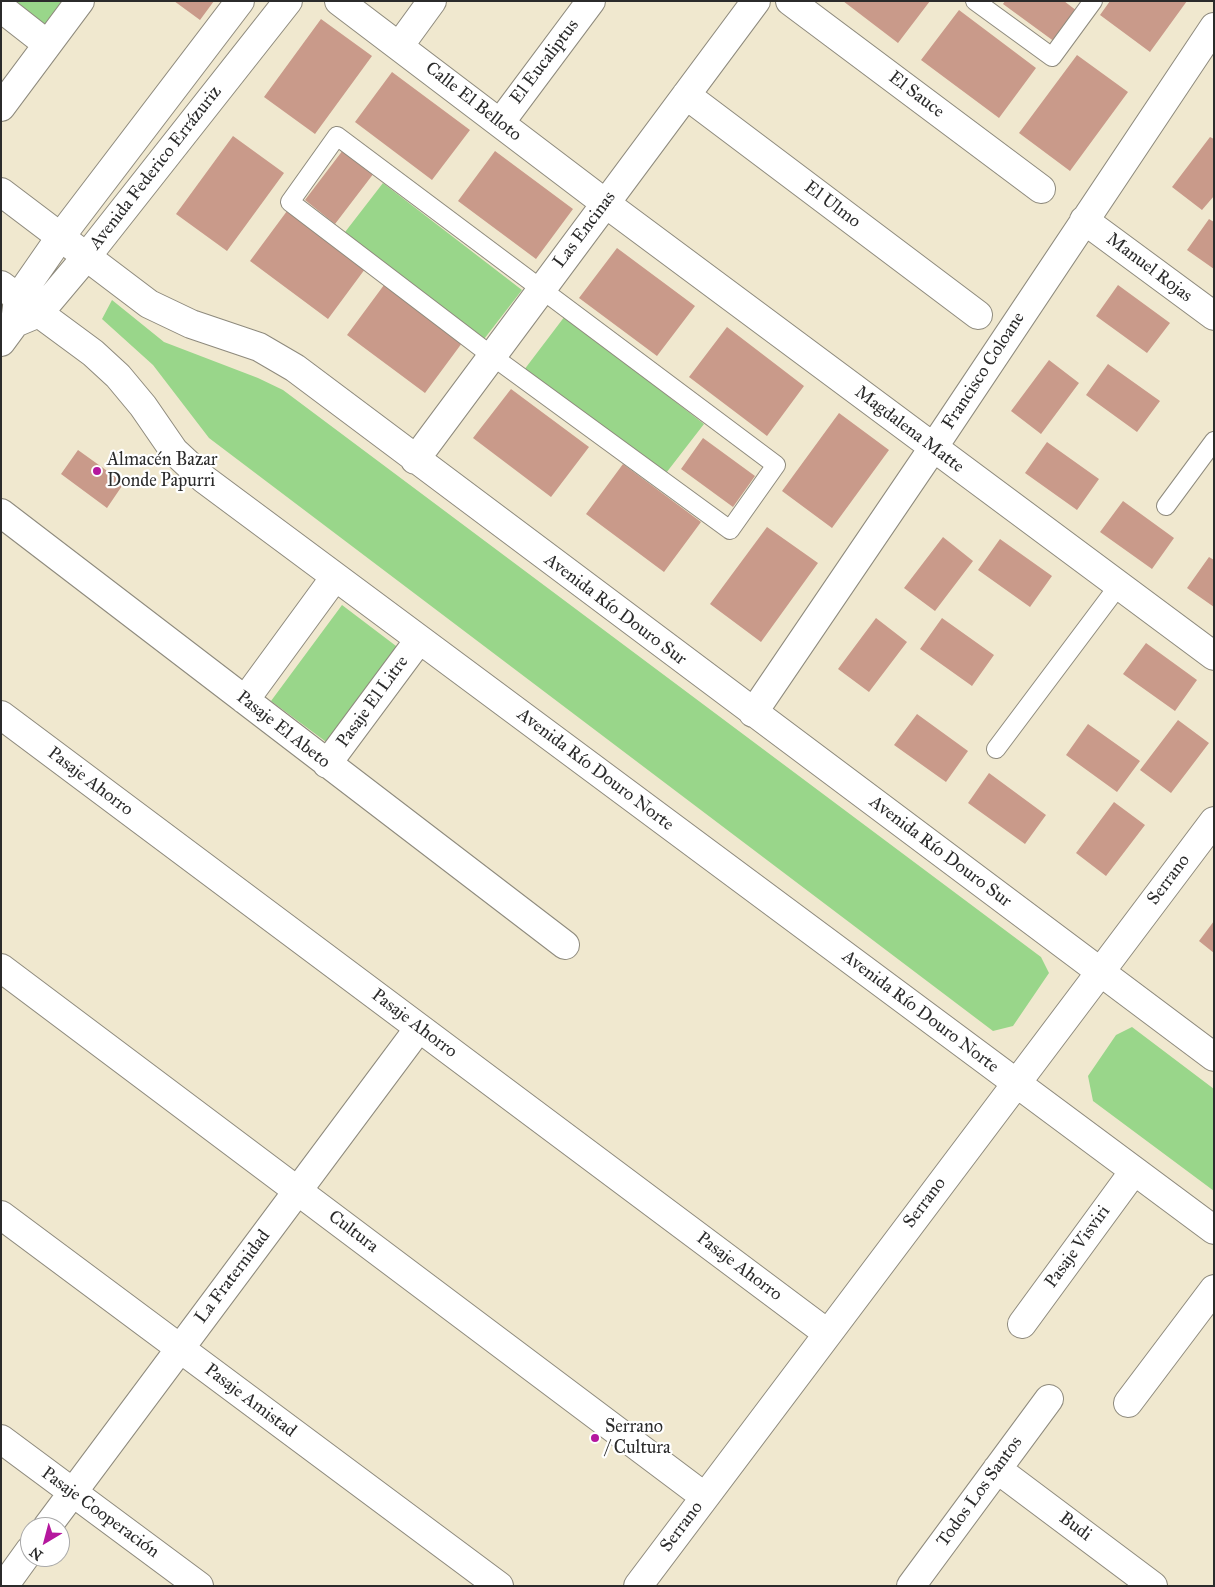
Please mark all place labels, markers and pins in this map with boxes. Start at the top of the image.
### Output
place label: Almacén Bazar Donde Papurri [107,450,218,492]
marker: Almacén Bazar Donde Papurri [91,465,103,477]
place label: Serrano / Cultura [605,1417,671,1460]
marker: Serrano / Cultura [589,1432,601,1444]

